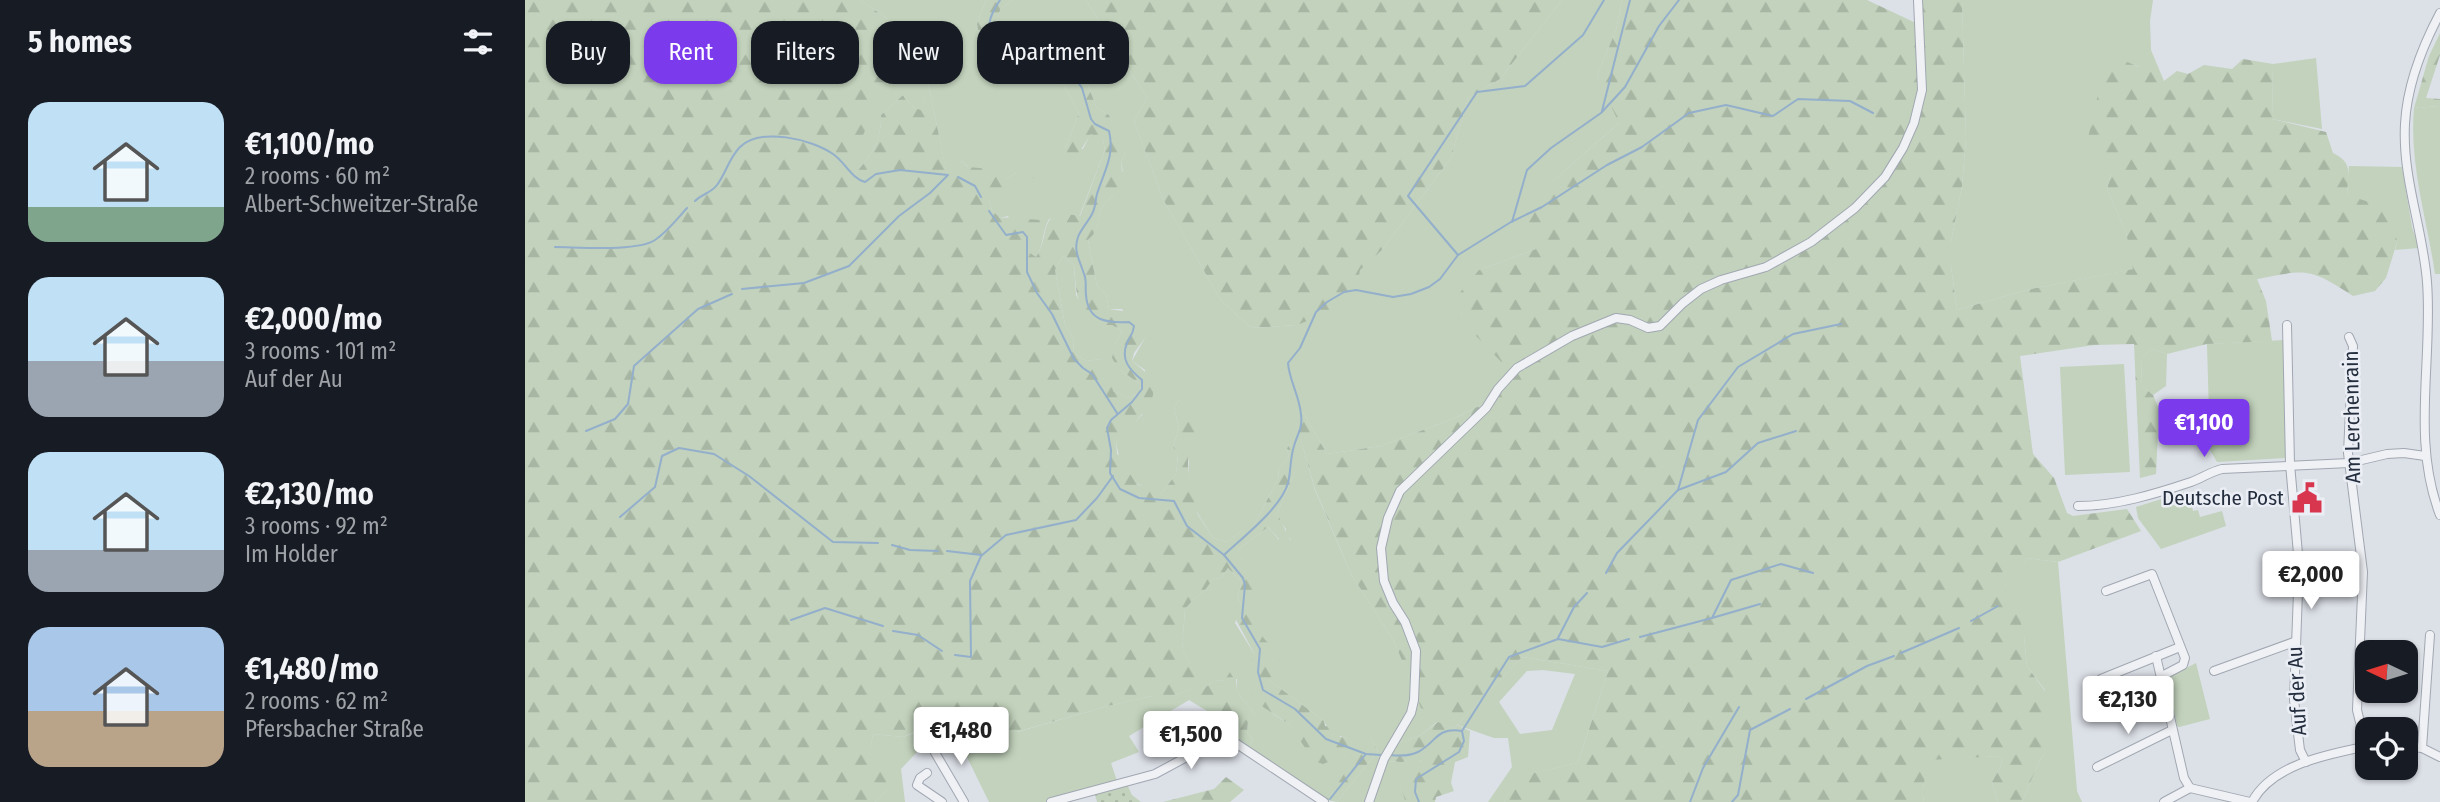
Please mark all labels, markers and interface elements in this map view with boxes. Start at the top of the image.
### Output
chip: Buy [546,21,630,84]
chip: Rent [644,21,737,84]
chip: Filters [751,21,859,84]
chip: New [873,21,963,84]
chip: Apartment [977,21,1129,84]
icon: filters [459,23,497,61]
text: 5 homes [28,24,132,60]
text: €1,100/mo [245,126,374,162]
icon: home [84,130,168,214]
text: 2 rooms · 60 m² [245,162,390,190]
text: Albert-Schweitzer-Straße [245,190,478,218]
text: €2,000/mo [245,301,382,337]
icon: home [84,305,168,389]
text: 3 rooms · 101 m² [245,337,396,365]
street label: Am Lerchenrain [2338,350,2366,484]
text: Auf der Au [245,365,343,393]
pin: €1,100 [2147,400,2261,459]
text: €1,100 [2174,408,2234,436]
text: €2,130/mo [245,476,374,512]
icon: home [84,480,168,564]
public building icon: Deutsche Post [2290,481,2324,515]
place label: Deutsche Post [2162,485,2284,511]
text: 3 rooms · 92 m² [245,512,388,540]
text: Im Holder [245,540,338,568]
pin: €2,000 [2254,552,2368,611]
text: €2,000 [2278,560,2344,588]
north arrow [2355,640,2419,704]
map controls [2355,640,2418,780]
street label: Auf der Au [2282,646,2312,736]
text: €1,480/mo [245,651,379,687]
icon: home [84,655,168,739]
pin: €2,130 [2071,676,2185,736]
text: €2,130 [2099,685,2157,713]
text: 2 rooms · 62 m² [245,687,388,715]
pin: €1,480 [904,708,1018,767]
pin: €1,500 [1134,712,1248,771]
text: Pfersbacher Straße [245,715,424,743]
text: €1,480 [930,716,992,744]
button: locate [2355,717,2418,780]
text: €1,500 [1159,720,1223,748]

